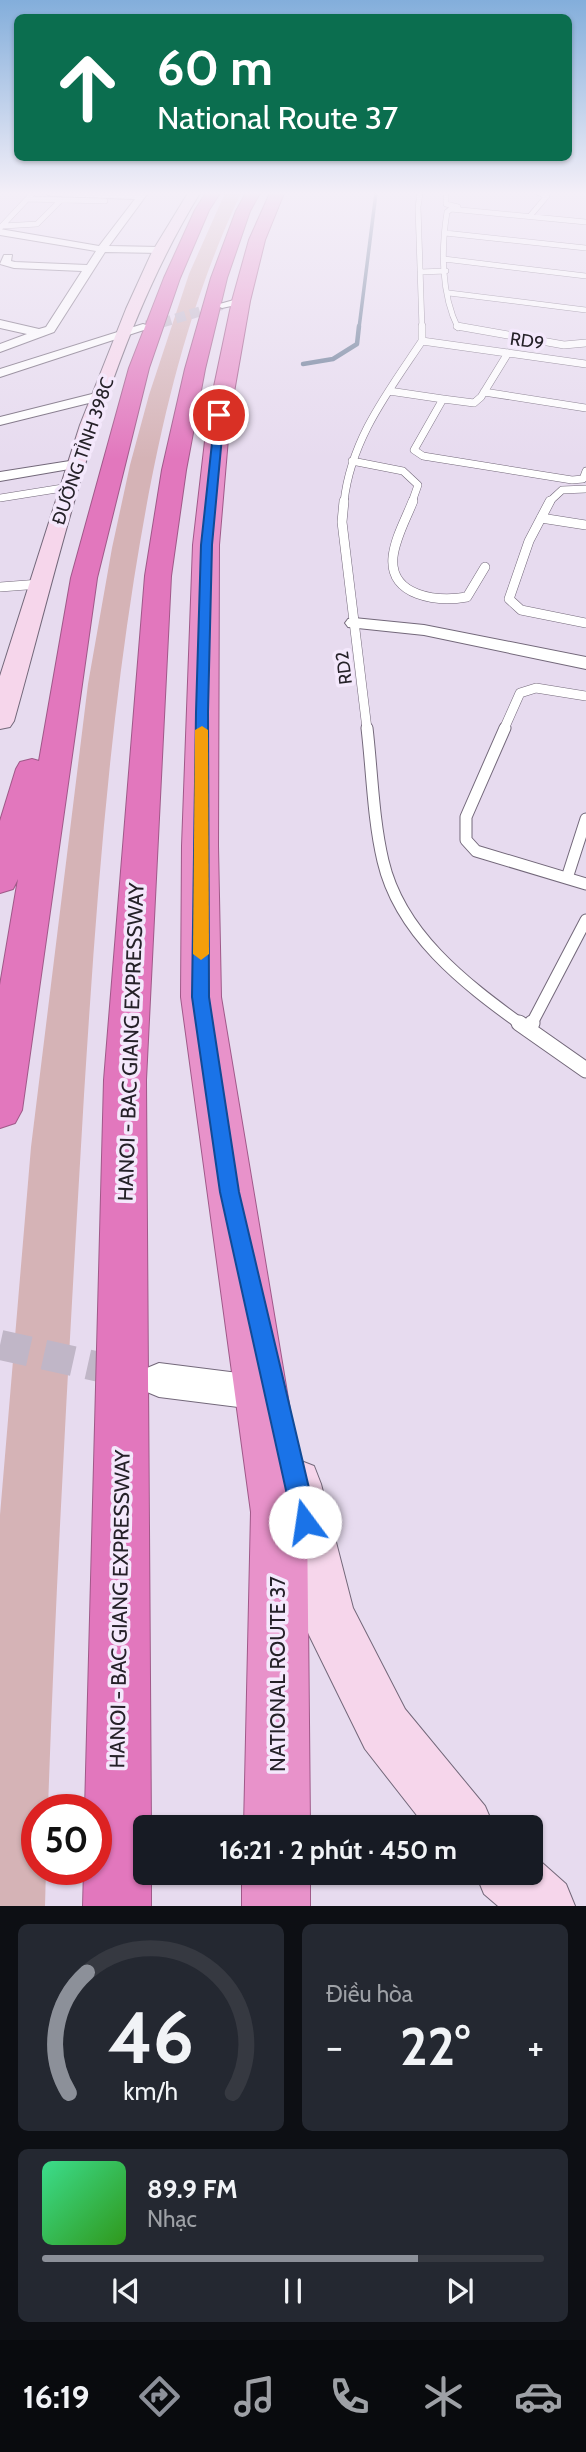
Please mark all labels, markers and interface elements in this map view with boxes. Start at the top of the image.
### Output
text: 60 m [157,38,273,97]
icon: ahead [42,42,133,133]
text: National Route 37 [157,98,398,137]
street label: RD9 [509,328,545,354]
street label: ĐƯỜNG TỈNH 398C [47,374,119,528]
pin [189,385,249,445]
icon: arrive [200,396,238,434]
street label: RD2 [331,650,357,686]
street label: HANOI - BAC GIANG EXPRESSWAY [112,881,149,1202]
street label: HANOI - BAC GIANG EXPRESSWAY [104,1448,135,1769]
position arrow [268,1485,342,1559]
street label: NATIONAL ROUTE 37 [265,1576,290,1772]
speed limit sign: 50 [21,1794,112,1885]
text: 16:21 · 2 phút · 450 m [219,1834,457,1866]
text: Điều hòa [326,1980,413,2008]
text: 46 [108,1994,194,2082]
text: 22° [400,2015,470,2078]
text: − [326,2023,343,2070]
text: + [527,2023,544,2070]
text: km/h [124,2076,178,2106]
text: 89.9 FM [147,2173,238,2205]
text: Nhạc [147,2205,197,2233]
icon: previous [107,2272,145,2310]
icon: pause [274,2272,312,2310]
icon: next [441,2272,479,2310]
icon: directions [135,2372,184,2421]
icon: music [230,2372,279,2421]
icon: phone [325,2372,374,2421]
icon: climate [419,2372,468,2421]
icon: car [514,2372,563,2421]
text: 16:19 [23,2377,90,2416]

